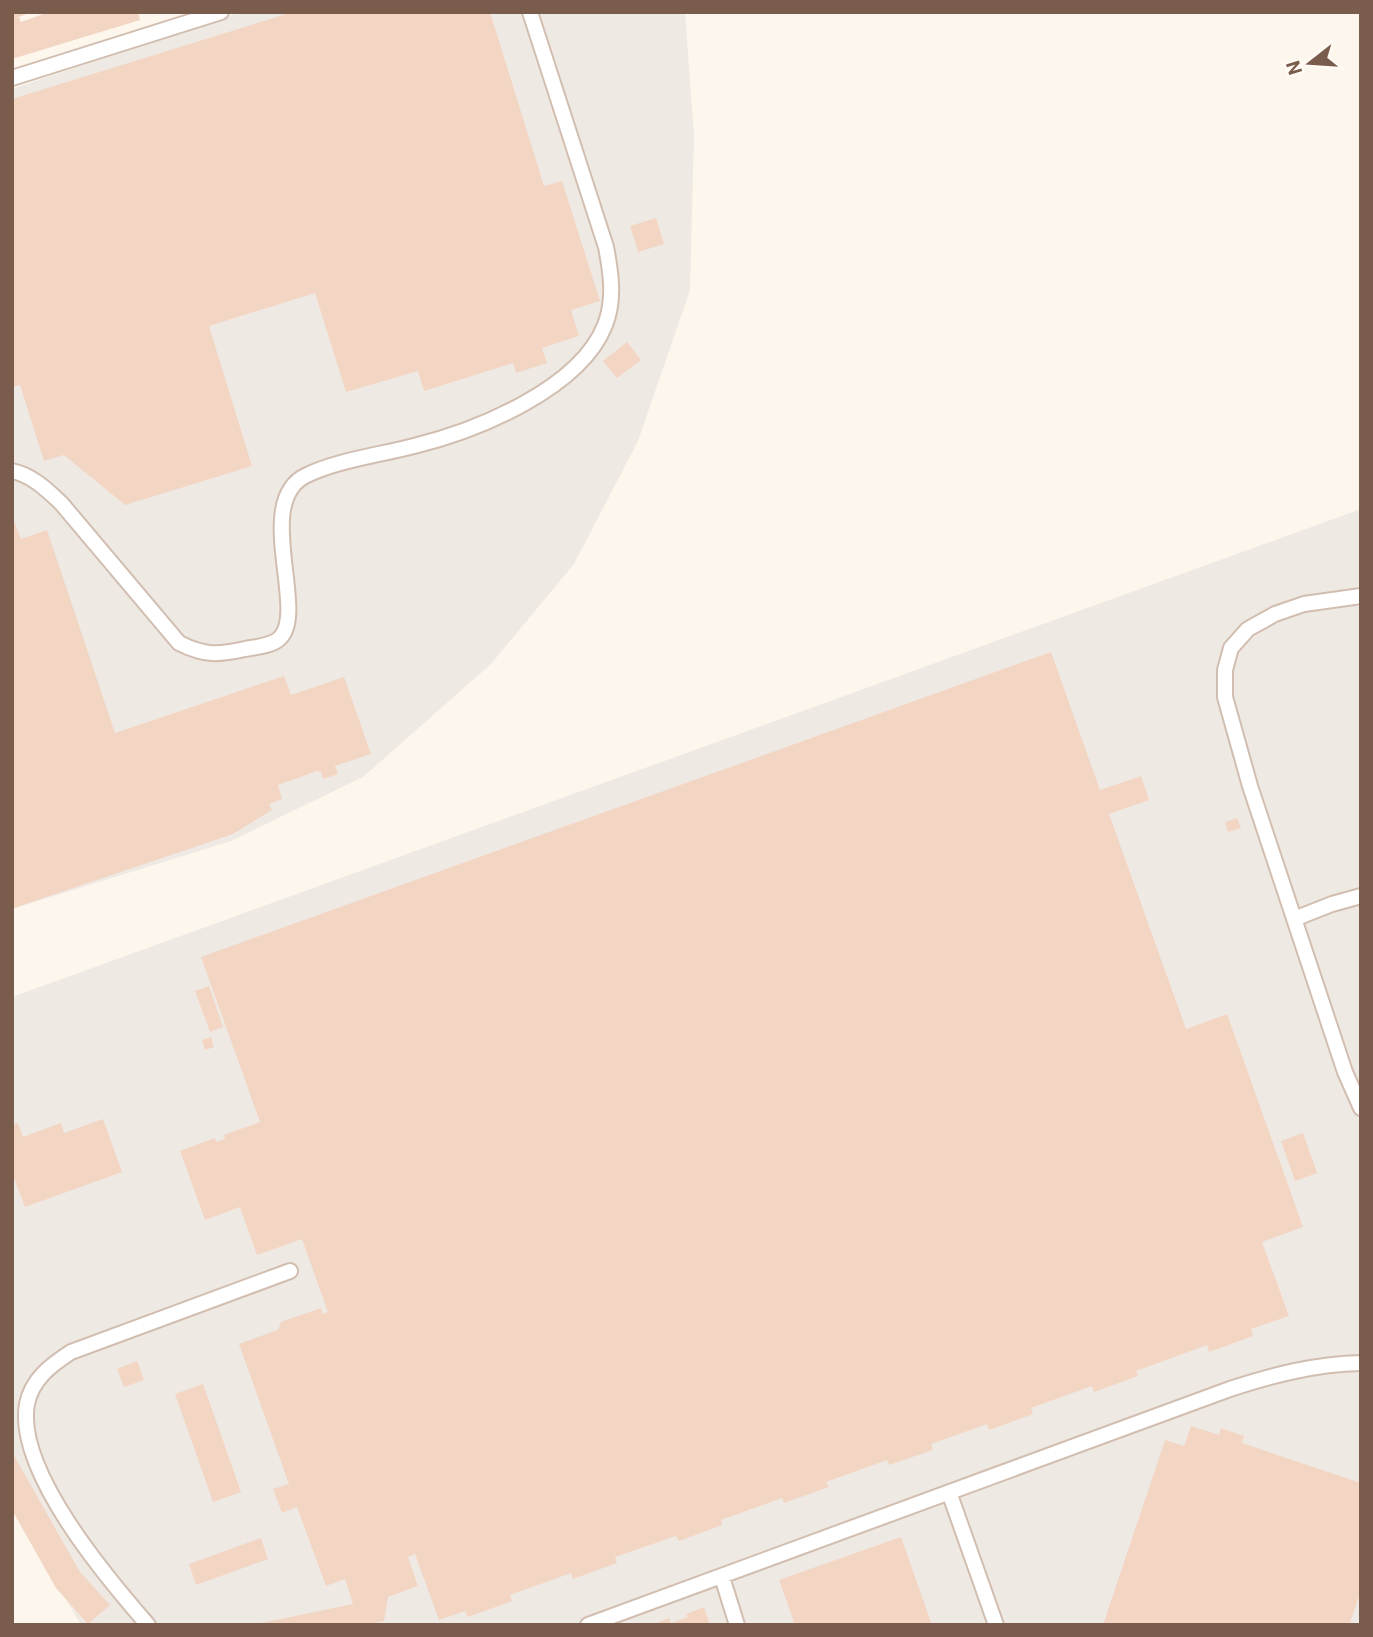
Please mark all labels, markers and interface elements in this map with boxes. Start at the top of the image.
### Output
north arrow [1275,28,1345,98]
text: N [1281,58,1307,78]

